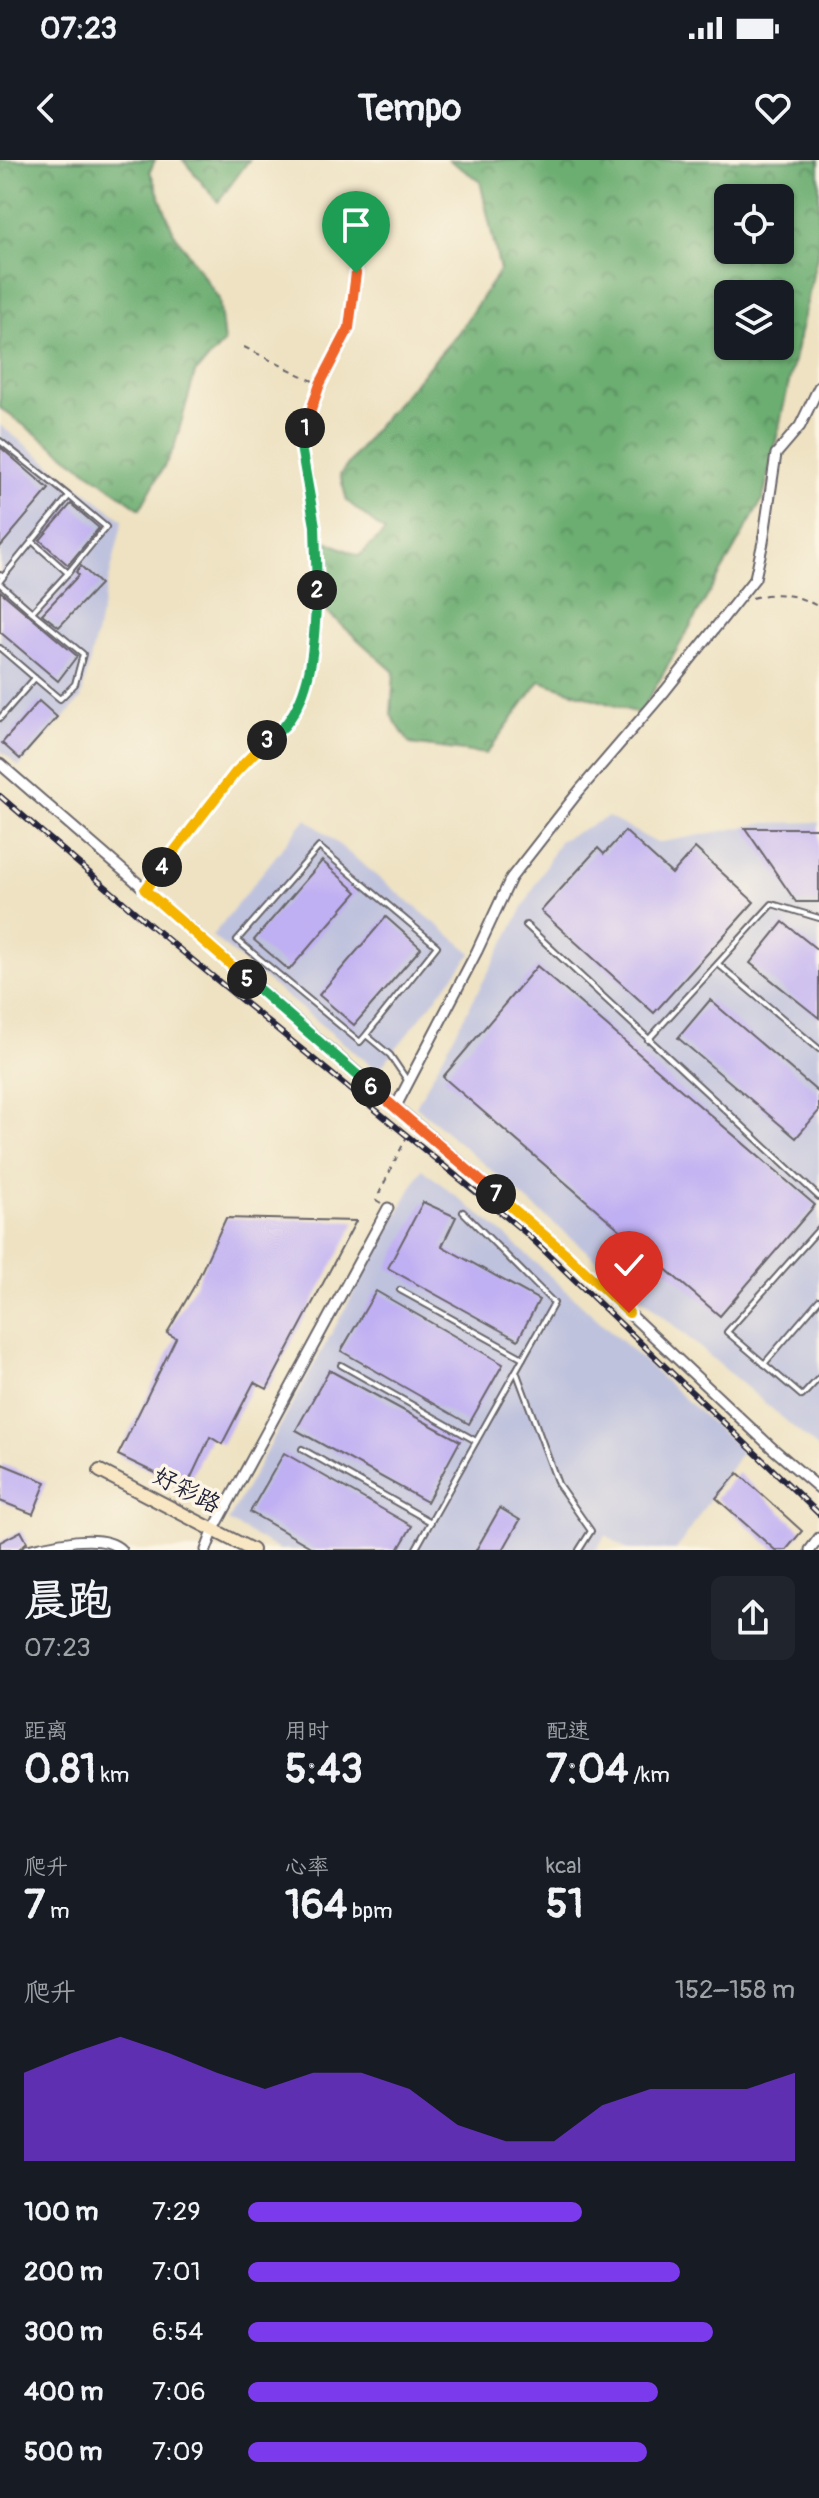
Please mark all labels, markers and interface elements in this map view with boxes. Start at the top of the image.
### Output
text: 07:23 [40,10,117,47]
icon: back [24,86,68,130]
text: Tempo [358,86,461,131]
icon: heart [751,86,795,130]
map controls [714,184,794,360]
button: locate [714,184,794,264]
pin [322,191,390,273]
icon: arrive [334,203,378,247]
button: layers [714,280,794,360]
pin: 1 [285,408,325,448]
text: 1 [301,414,309,442]
pin: 2 [297,570,337,610]
text: 2 [311,576,323,604]
pin: 3 [247,720,287,760]
text: 3 [261,726,273,754]
pin: 4 [142,847,182,887]
text: 4 [156,853,168,881]
pin: 5 [227,959,267,999]
text: 5 [241,965,253,993]
pin: 6 [351,1067,391,1107]
text: 6 [365,1073,377,1101]
pin: 7 [476,1174,516,1214]
text: 7 [490,1180,502,1208]
pin [595,1231,663,1313]
icon: check [607,1243,651,1287]
street label: 好彩路 [148,1461,225,1520]
text: 晨跑 [24,1574,112,1629]
button: share [711,1576,795,1660]
text: 07:23 [24,1632,91,1664]
text: 距离 [24,1717,68,1745]
text: 用时 [285,1717,329,1745]
text: 配速 [546,1717,590,1745]
text: 0.81 [24,1745,96,1794]
text: 5:43 [285,1745,363,1794]
text: 7:04 [546,1745,628,1794]
text: km [96,1761,129,1789]
text: /km [628,1761,670,1789]
text: kcal [546,1852,582,1880]
text: 爬升 [24,1853,68,1881]
text: 心率 [285,1853,329,1881]
text: 51 [546,1880,583,1929]
text: 7 [24,1881,45,1930]
text: 164 [285,1881,347,1930]
text: m [45,1897,69,1925]
text: bpm [347,1897,393,1925]
text: 152–158 m [675,1974,795,2006]
text: 爬升 [24,1977,76,2009]
text: 100 m [24,2196,98,2228]
text: 7:29 [152,2196,201,2228]
text: 200 m [24,2256,103,2288]
text: 7:01 [152,2256,201,2288]
text: 300 m [24,2316,103,2348]
text: 6:54 [152,2316,203,2348]
text: 400 m [24,2376,103,2408]
text: 7:06 [152,2376,206,2408]
text: 500 m [24,2436,102,2468]
text: 7:09 [152,2436,204,2468]

